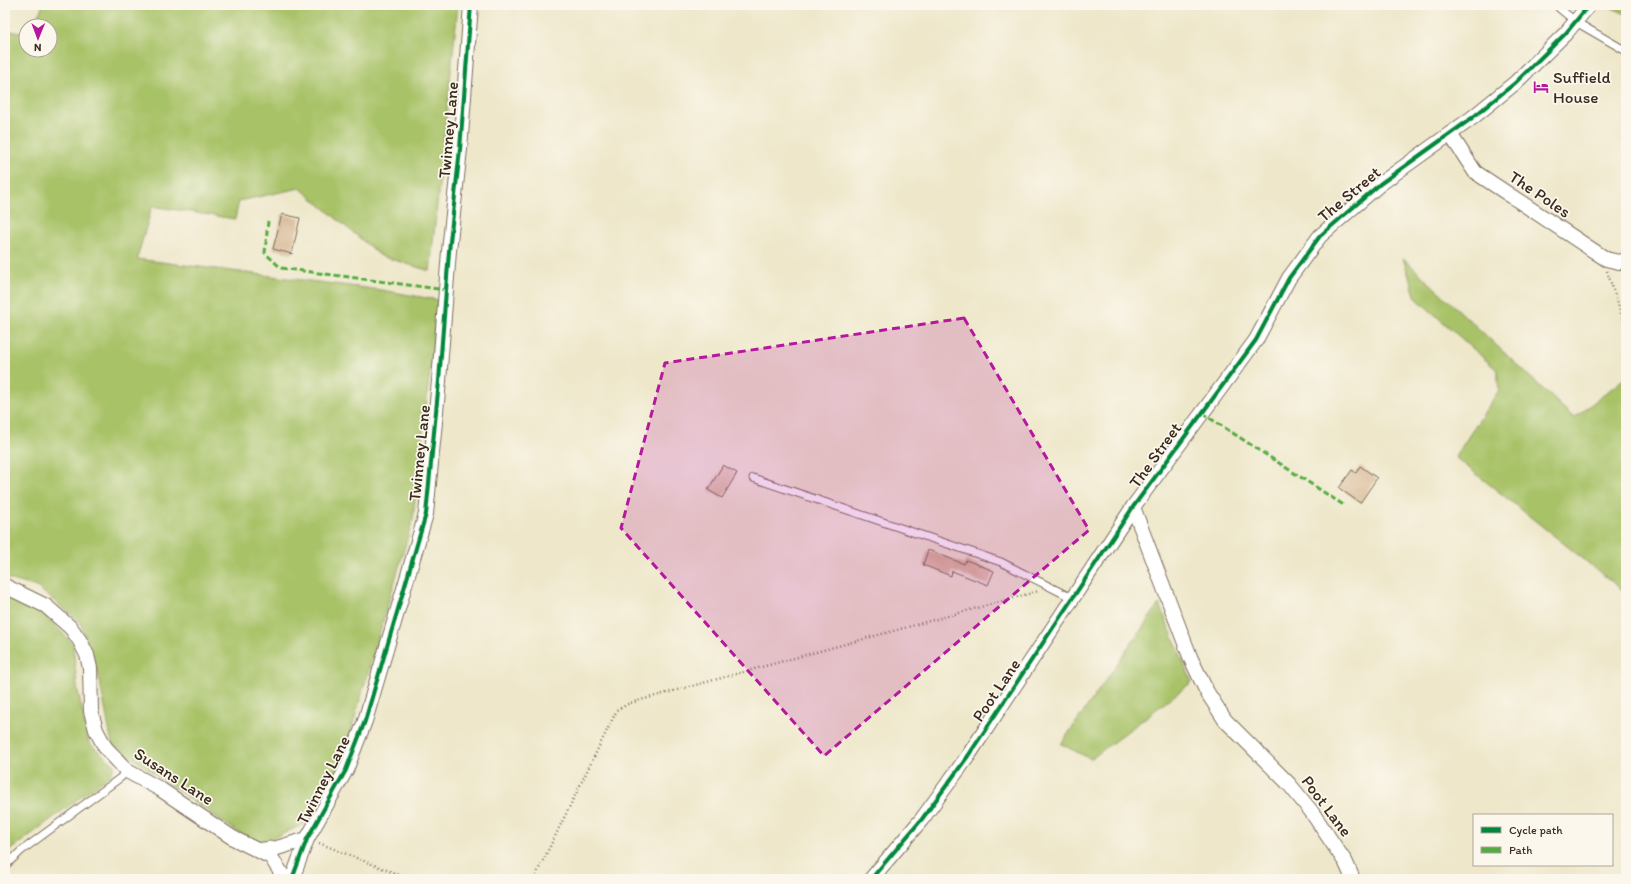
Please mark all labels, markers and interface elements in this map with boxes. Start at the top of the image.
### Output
north arrow [18,18,58,58]
text: N [34,41,42,54]
place label: Suffield House [1553,67,1611,107]
hotel icon: Suffield House [1532,78,1550,96]
street label: Twinney Lane [434,81,462,179]
street label: The Street [1313,162,1385,226]
street label: The Poles [1506,166,1574,222]
street label: Twinney Lane [404,404,434,502]
street label: The Street [1125,418,1185,492]
street label: Poot Lane [968,655,1024,725]
street label: Twinney Lane [292,732,354,828]
street label: Susans Lane [131,743,217,809]
street label: Poot Lane [1298,771,1356,841]
legend [1473,814,1613,866]
text: Cycle path [1509,823,1563,837]
text: Path [1509,843,1532,857]

